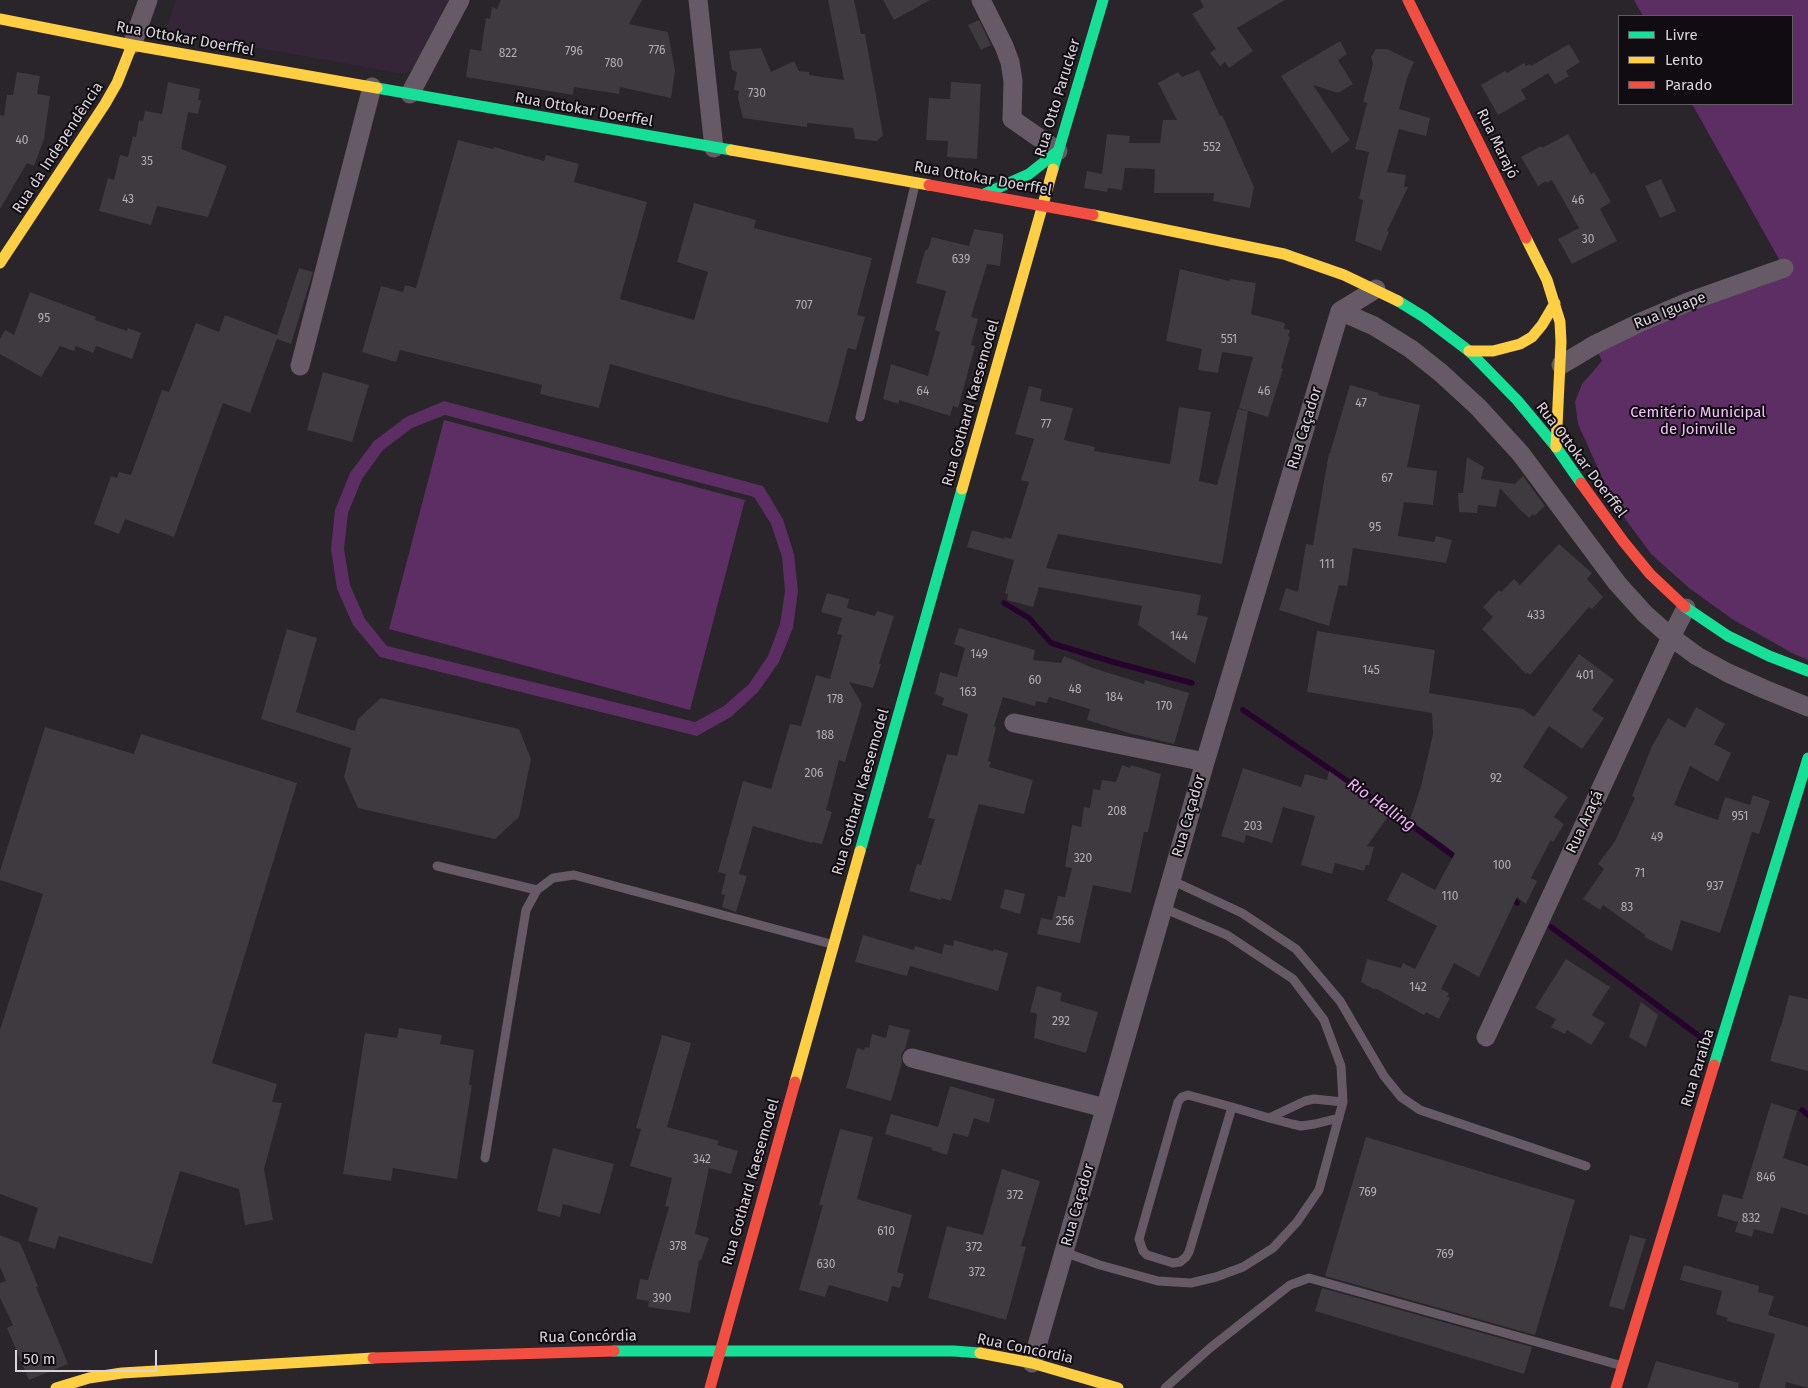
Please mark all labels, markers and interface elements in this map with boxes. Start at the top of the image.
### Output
legend [1618,15,1793,105]
street label: Rua Ottokar Doerffel [115,18,255,60]
text: Livre [1665,26,1698,44]
street label: Rua Otto Parucker [1031,37,1085,159]
house number: 776 [649,44,665,58]
house number: 796 [565,45,583,59]
house number: 822 [499,47,517,61]
text: Lento [1665,51,1703,69]
house number: 780 [605,57,623,71]
text: Parado [1665,76,1712,94]
street label: Rua da Independência [9,79,107,217]
house number: 730 [748,87,766,101]
street label: Rua Ottokar Doerffel [514,89,654,131]
street label: Rua Marajó [1472,106,1522,182]
house number: 40 [15,134,29,148]
house number: 552 [1203,141,1221,155]
house number: 35 [141,155,153,169]
street label: Rua Ottokar Doerffel [913,158,1053,200]
house number: 43 [122,193,134,207]
house number: 46 [1572,194,1584,208]
house number: 30 [1582,233,1594,247]
house number: 639 [952,253,970,267]
street label: Rua Iguape [1631,288,1709,334]
house number: 707 [796,299,812,313]
house number: 95 [38,312,50,326]
street label: Rua Gothard Kaesemodel [939,318,1003,488]
house number: 551 [1221,333,1237,347]
house number: 64 [917,385,929,399]
house number: 46 [1258,385,1270,399]
street label: Rua Caçador [1284,385,1326,471]
house number: 47 [1355,397,1367,411]
street label: Rua Ottokar Doerffel [1532,399,1630,521]
park label: Cemitério Municipal de Joinville [1630,404,1766,439]
house number: 77 [1041,418,1051,432]
house number: 67 [1381,472,1393,486]
house number: 95 [1369,521,1381,535]
house number: 111 [1319,558,1335,572]
house number: 433 [1527,609,1545,623]
house number: 144 [1170,630,1188,644]
house number: 149 [970,648,988,662]
house number: 145 [1362,664,1380,678]
house number: 401 [1576,669,1594,683]
house number: 60 [1028,674,1042,688]
house number: 48 [1069,683,1081,697]
house number: 163 [959,686,977,700]
house number: 184 [1105,691,1123,705]
house number: 178 [827,693,843,707]
house number: 170 [1155,700,1173,714]
street label: Rua Gothard Kaesemodel [829,707,893,877]
house number: 188 [816,729,834,743]
house number: 206 [804,767,824,781]
house number: 92 [1490,772,1502,786]
street label: Rua Caçador [1169,773,1209,859]
water label: Rio Helling [1343,775,1419,835]
street label: Rua Araçá [1563,788,1607,856]
house number: 208 [1107,805,1127,819]
house number: 951 [1732,810,1748,824]
house number: 203 [1244,820,1262,834]
house number: 49 [1651,831,1663,845]
house number: 320 [1074,852,1092,866]
house number: 100 [1493,859,1511,873]
house number: 71 [1635,867,1645,881]
house number: 937 [1706,880,1724,894]
house number: 110 [1442,890,1458,904]
house number: 83 [1621,901,1633,915]
house number: 256 [1056,915,1074,929]
house number: 142 [1409,981,1427,995]
house number: 292 [1052,1015,1070,1029]
street label: Rua Paraíba [1678,1027,1718,1109]
street label: Rua Gothard Kaesemodel [719,1097,783,1267]
house number: 342 [693,1153,711,1167]
street label: Rua Caçador [1058,1162,1098,1248]
house number: 846 [1756,1171,1776,1185]
house number: 769 [1359,1186,1377,1200]
house number: 372 [1006,1189,1024,1203]
house number: 832 [1742,1212,1760,1226]
house number: 610 [877,1225,895,1239]
house number: 378 [669,1240,687,1254]
house number: 372 [965,1241,983,1255]
house number: 769 [1436,1248,1454,1262]
house number: 630 [817,1258,835,1272]
house number: 372 [968,1266,986,1280]
house number: 390 [653,1292,671,1306]
street label: Rua Concórdia [539,1327,637,1347]
street label: Rua Concórdia [975,1330,1075,1368]
scale bar [18,1340,160,1372]
text: 50 m [23,1350,56,1368]

